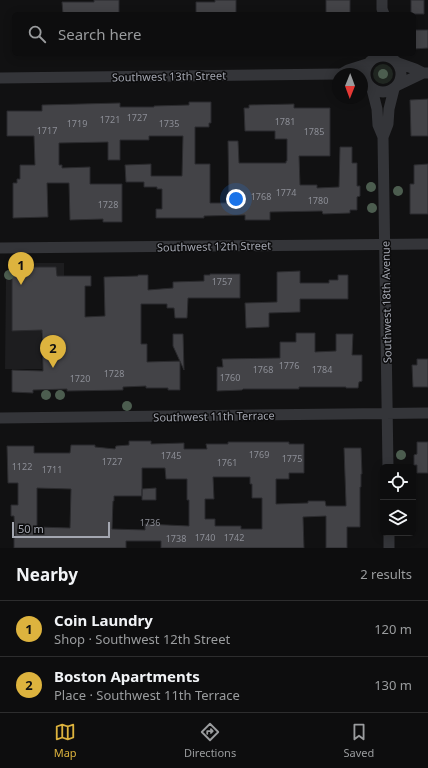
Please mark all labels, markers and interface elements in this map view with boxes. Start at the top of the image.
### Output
search box [12,12,416,56]
icon: search [26,23,48,45]
text: Search here [58,24,141,44]
street label: Southwest 13th Street [112,68,226,84]
north arrow [332,68,368,104]
house number: 1727 [127,111,147,124]
house number: 1721 [100,113,120,126]
house number: 1781 [275,115,295,128]
house number: 1719 [67,117,87,130]
house number: 1735 [159,117,179,130]
house number: 1717 [37,124,57,137]
house number: 1785 [304,125,324,138]
house number: 1774 [276,186,296,199]
your location [226,189,246,209]
house number: 1768 [251,190,271,203]
house number: 1780 [308,194,328,207]
house number: 1728 [98,198,118,211]
street label: Southwest 12th Street [157,238,271,254]
street label: Southwest 18th Avenue [377,241,395,363]
pin: 1 [8,252,34,285]
house number: 1757 [212,275,232,288]
pin: 2 [40,335,66,368]
house number: 1776 [279,359,299,372]
house number: 1768 [253,363,273,376]
house number: 1784 [312,363,332,376]
house number: 1728 [104,367,124,380]
house number: 1760 [220,371,240,384]
house number: 1720 [70,372,90,385]
street label: Southwest 11th Terrace [153,407,275,425]
house number: 1769 [249,448,269,461]
house number: 1745 [161,449,181,462]
house number: 1775 [282,452,302,465]
house number: 1727 [102,455,122,468]
house number: 1761 [217,456,237,469]
house number: 1122 [12,460,32,473]
house number: 1711 [42,463,62,476]
map controls [380,464,416,536]
button: locate [380,464,416,500]
button: layers [380,500,416,536]
house number: 1736 [140,516,160,529]
scale bar [12,520,110,539]
text: 50 m [18,521,44,536]
house number: 1740 [195,531,215,544]
house number: 1742 [224,531,244,544]
house number: 1738 [166,532,186,545]
text: Nearby [16,563,78,586]
text: 2 results [360,565,412,583]
text: Coin Laundry [54,610,153,630]
text: 1 [25,620,33,638]
text: 120 m [374,620,412,638]
text: Shop · Southwest 12th Street [54,630,230,648]
text: Boston Apartments [54,666,200,686]
text: 2 [25,676,33,694]
text: 130 m [374,676,412,694]
text: Place · Southwest 11th Terrace [54,686,240,704]
tab: Map [54,721,77,760]
tab: Directions [184,721,236,760]
tab: Saved [344,721,374,760]

